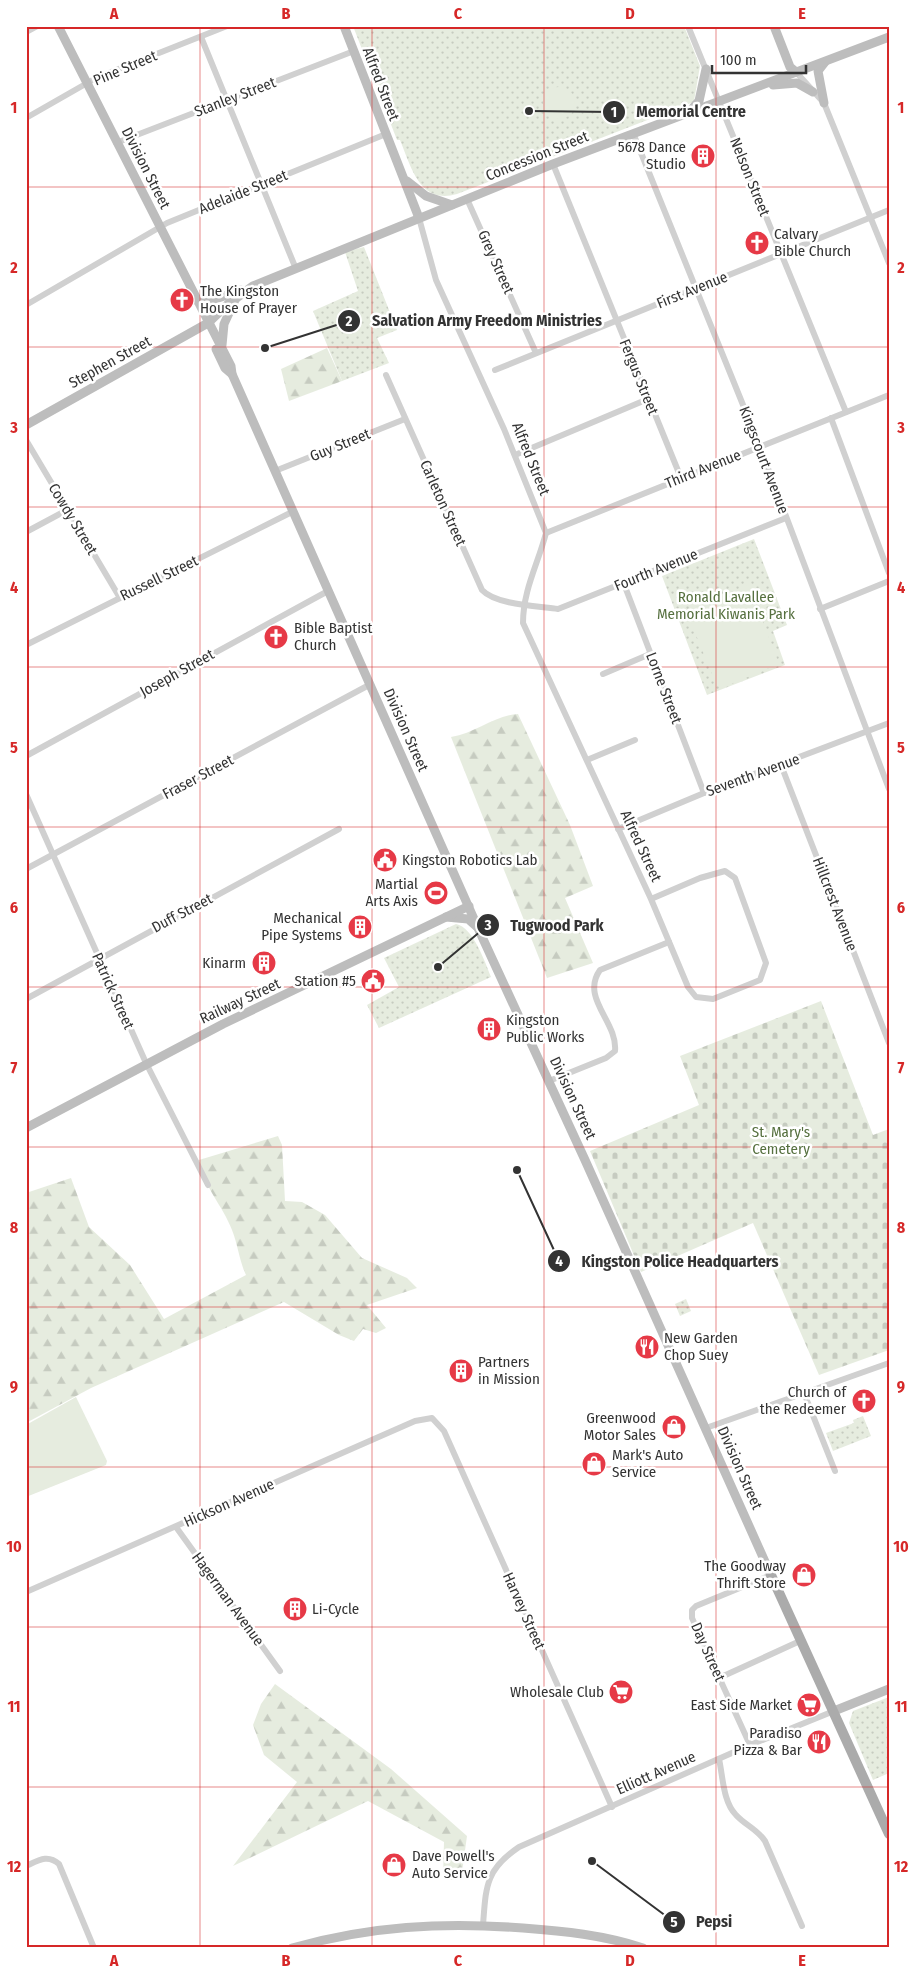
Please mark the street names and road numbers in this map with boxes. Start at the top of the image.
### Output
street label: Alfred Street [359,45,403,123]
street label: Pine Street [90,47,160,89]
street label: Stanley Street [192,73,278,121]
street label: Division Street [118,124,174,212]
street label: Concession Street [483,127,591,185]
street label: Nelson Street [726,135,774,219]
street label: Adelaide Street [196,166,290,218]
street label: Grey Street [474,227,518,297]
street label: First Avenue [654,268,730,312]
street label: Stephen Street [66,332,154,392]
street label: Fergus Street [616,337,662,418]
street label: Kingscourt Avenue [735,404,793,516]
street label: Alfred Street [508,420,554,498]
street label: Guy Street [307,425,373,465]
street label: Third Avenue [662,446,744,492]
street label: Carleton Street [416,457,470,549]
street label: Cowdy Street [45,480,101,558]
street label: Fourth Avenue [612,545,700,595]
street label: Russell Street [117,551,201,605]
street label: Joseph Street [137,645,217,701]
street label: Lorne Street [642,650,686,726]
street label: Division Street [380,686,432,775]
street label: Seventh Avenue [704,750,802,800]
street label: Fraser Street [160,751,237,803]
street label: Alfred Street [617,807,665,885]
street label: Hillcrest Avenue [809,854,861,954]
street label: Duff Street [149,889,216,936]
street label: Patrick Street [88,950,138,1032]
street label: Railway Street [197,974,283,1028]
street label: Division Street [546,1054,600,1142]
street label: Division Street [714,1424,766,1513]
street label: Hickson Avenue [181,1475,277,1531]
street label: Hagerman Avenue [188,1549,268,1649]
street label: Harvey Street [499,1570,549,1653]
street label: Day Street [687,1620,729,1684]
street label: Elliott Avenue [614,1748,698,1798]

